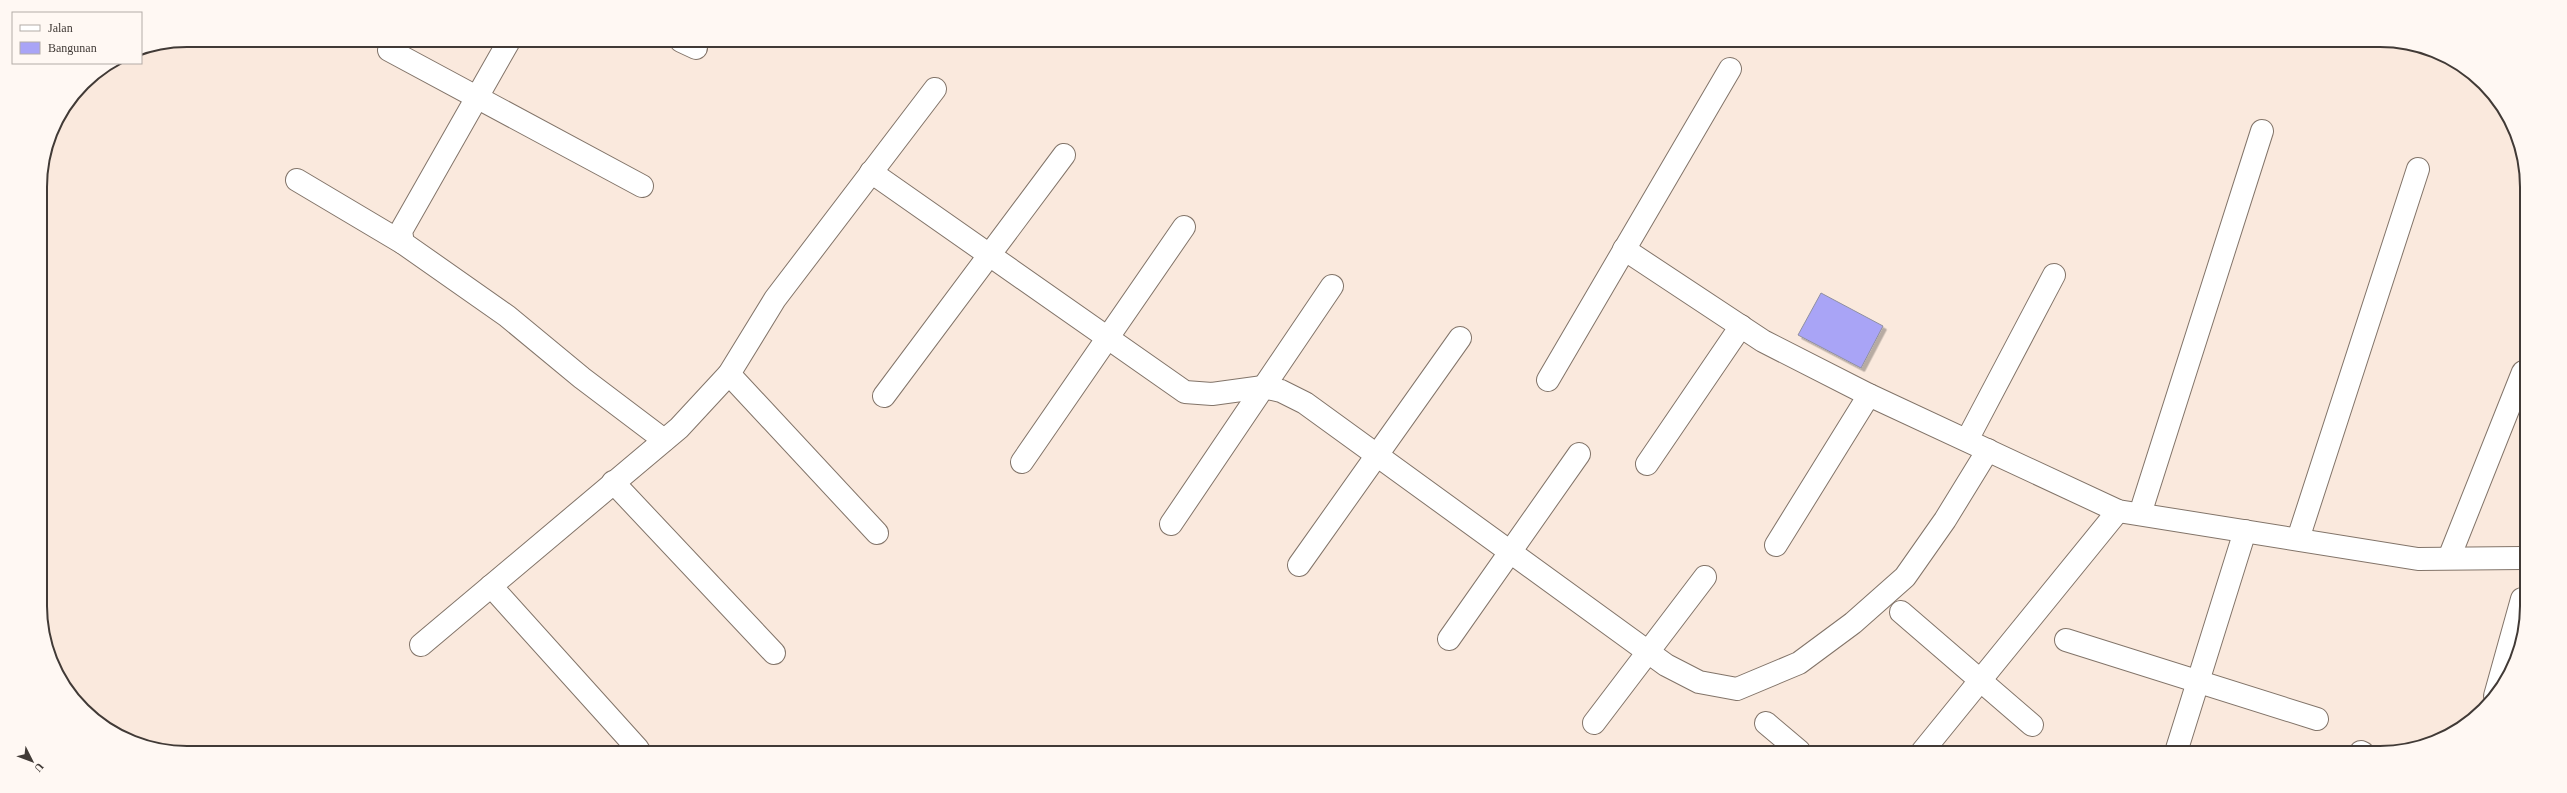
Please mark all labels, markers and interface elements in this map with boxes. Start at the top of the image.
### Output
legend [12,12,142,64]
text: Jalan [48,21,73,35]
text: Bangunan [48,41,97,55]
north arrow [12,741,52,781]
text: U [32,761,47,775]

